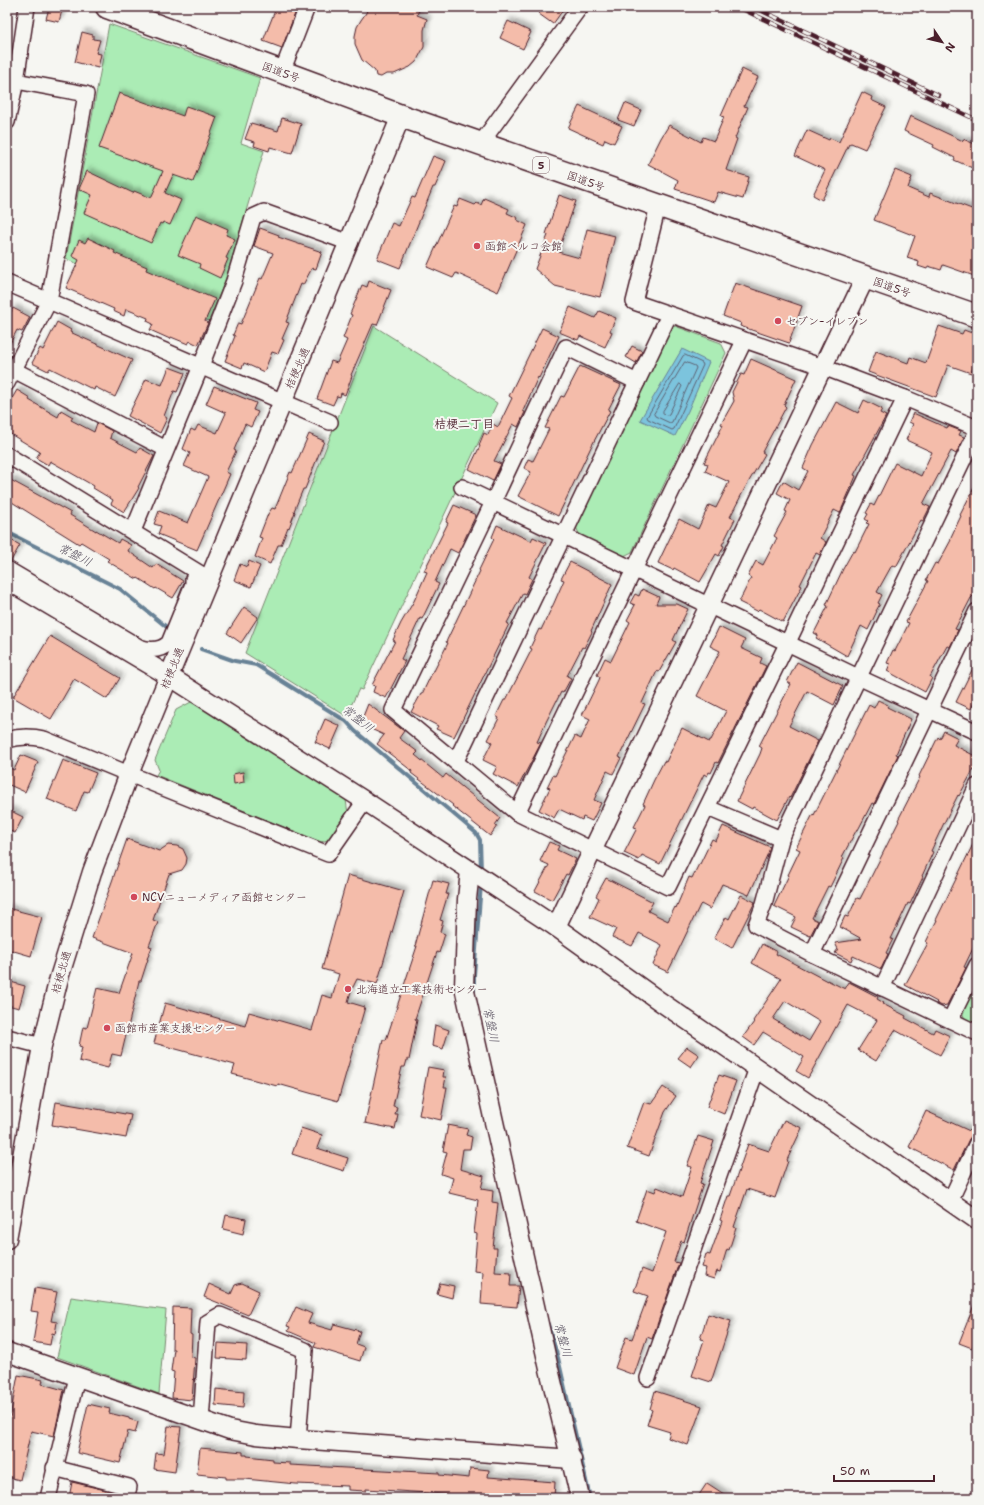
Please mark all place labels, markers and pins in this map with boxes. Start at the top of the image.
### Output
place label: 函館ベルコ会館 [485,239,562,254]
marker: 函館ベルコ会館 [472,241,482,251]
place label: セブン-イレブン [786,314,868,329]
marker: セブン-イレブン [773,316,783,326]
place label: NCVニューメディア函館センター [142,890,307,905]
marker: NCVニューメディア函館センター [129,892,139,902]
place label: 北海道立工業技術センター [356,982,488,997]
marker: 北海道立工業技術センター [343,984,353,994]
place label: 函館市産業支援センター [115,1021,236,1036]
marker: 函館市産業支援センター [102,1023,112,1033]

